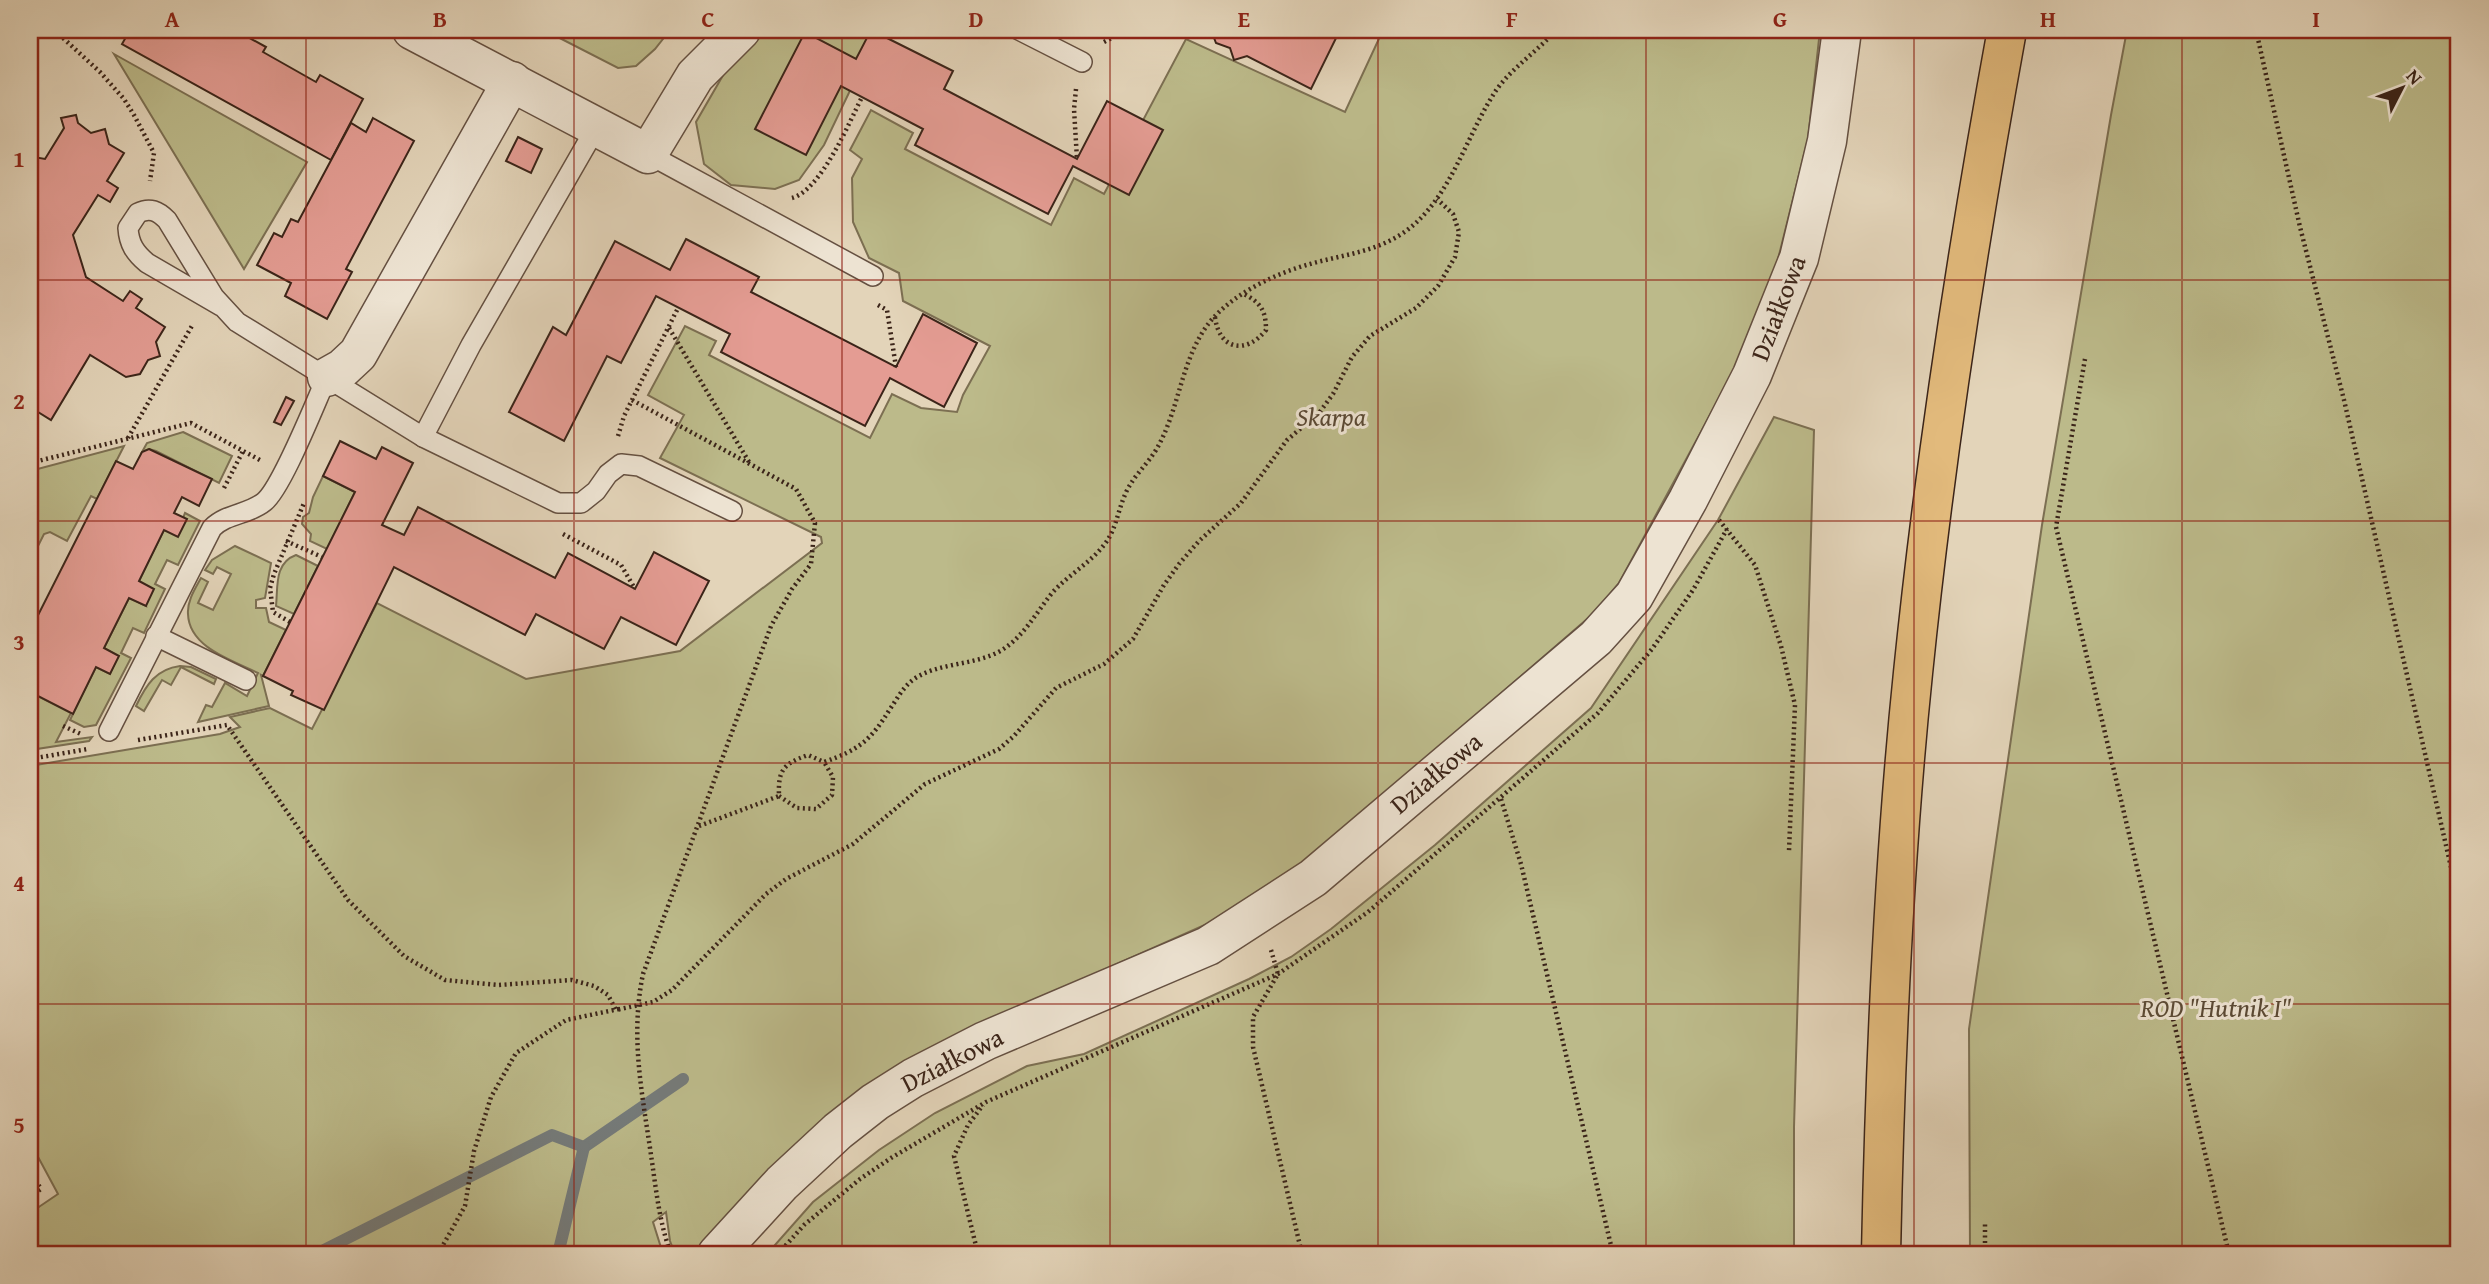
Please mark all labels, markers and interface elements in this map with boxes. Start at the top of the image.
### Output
text: A [165,2,180,35]
text: B [433,2,447,35]
text: C [701,2,715,35]
text: D [969,2,984,35]
text: E [1238,2,1250,35]
text: F [1506,2,1518,35]
text: G [1773,2,1787,35]
text: H [2040,2,2056,35]
text: I [2312,2,2320,35]
north arrow [2366,52,2436,122]
text: N [2400,63,2429,91]
text: 1 [13,142,25,175]
street label: Działkowa [1740,249,1816,366]
text: 2 [13,384,25,417]
park label: Skarpa [1296,397,1366,436]
text: 3 [13,625,25,658]
street label: Działkowa [1381,722,1491,823]
text: 4 [13,866,25,899]
park label: ROD "Hutnik I" [2139,988,2292,1027]
street label: Działkowa [894,1017,1010,1102]
text: 5 [13,1108,25,1141]

